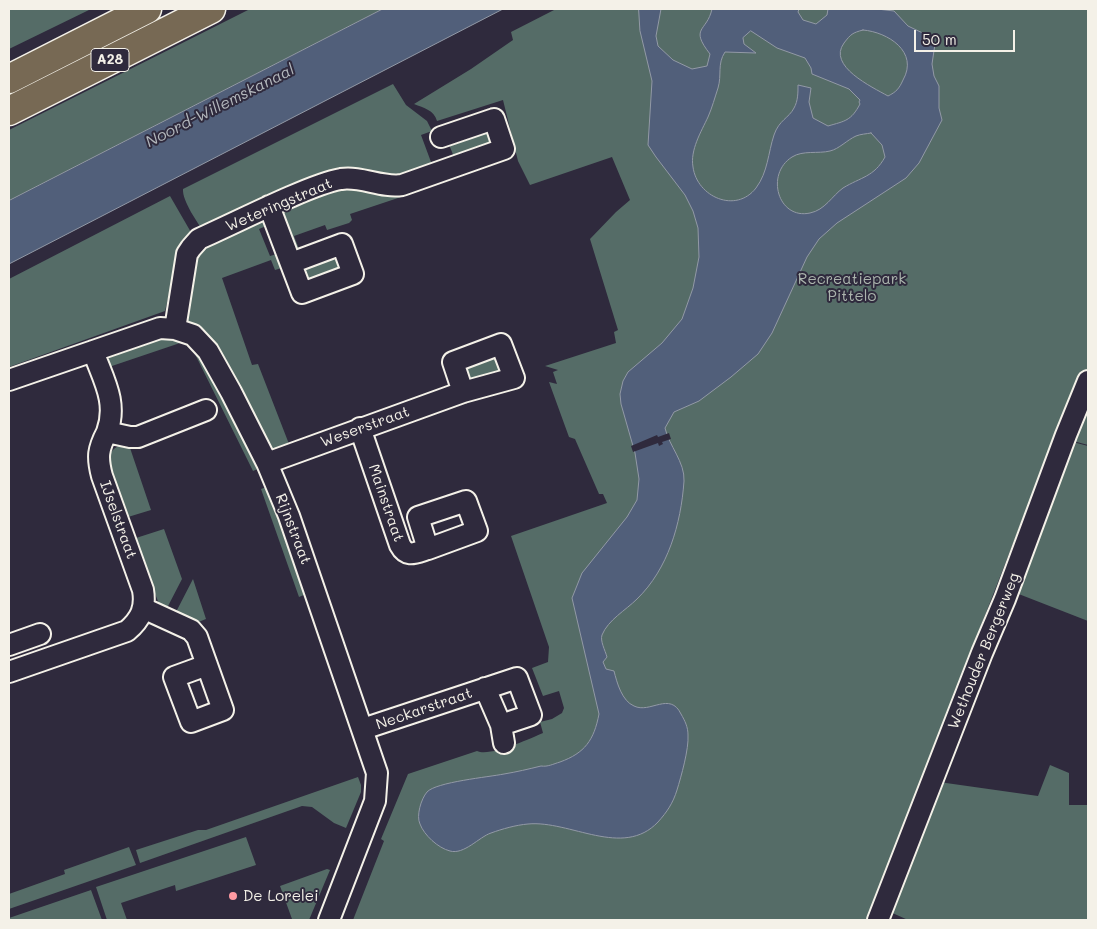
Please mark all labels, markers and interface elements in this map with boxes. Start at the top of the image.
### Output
scale bar [917,20,1018,52]
text: 50 m [922,29,957,49]
road number: A28 [91,48,129,72]
water label: Noord-Willemskanaal [142,60,298,152]
street label: Weteringstraat [223,174,335,236]
park label: Recreatiepark Pittelo [798,270,906,305]
street label: Weserstraat [318,403,412,451]
street label: Mainstraat [364,462,408,544]
street label: IJselstraat [96,478,140,562]
street label: Rijnstraat [271,491,315,567]
street label: Wethouder Bergerweg [944,570,1024,732]
street label: Neckarstraat [373,684,475,734]
place label: De Lorelei [243,887,319,905]
marker: De Lorelei [227,890,239,902]

